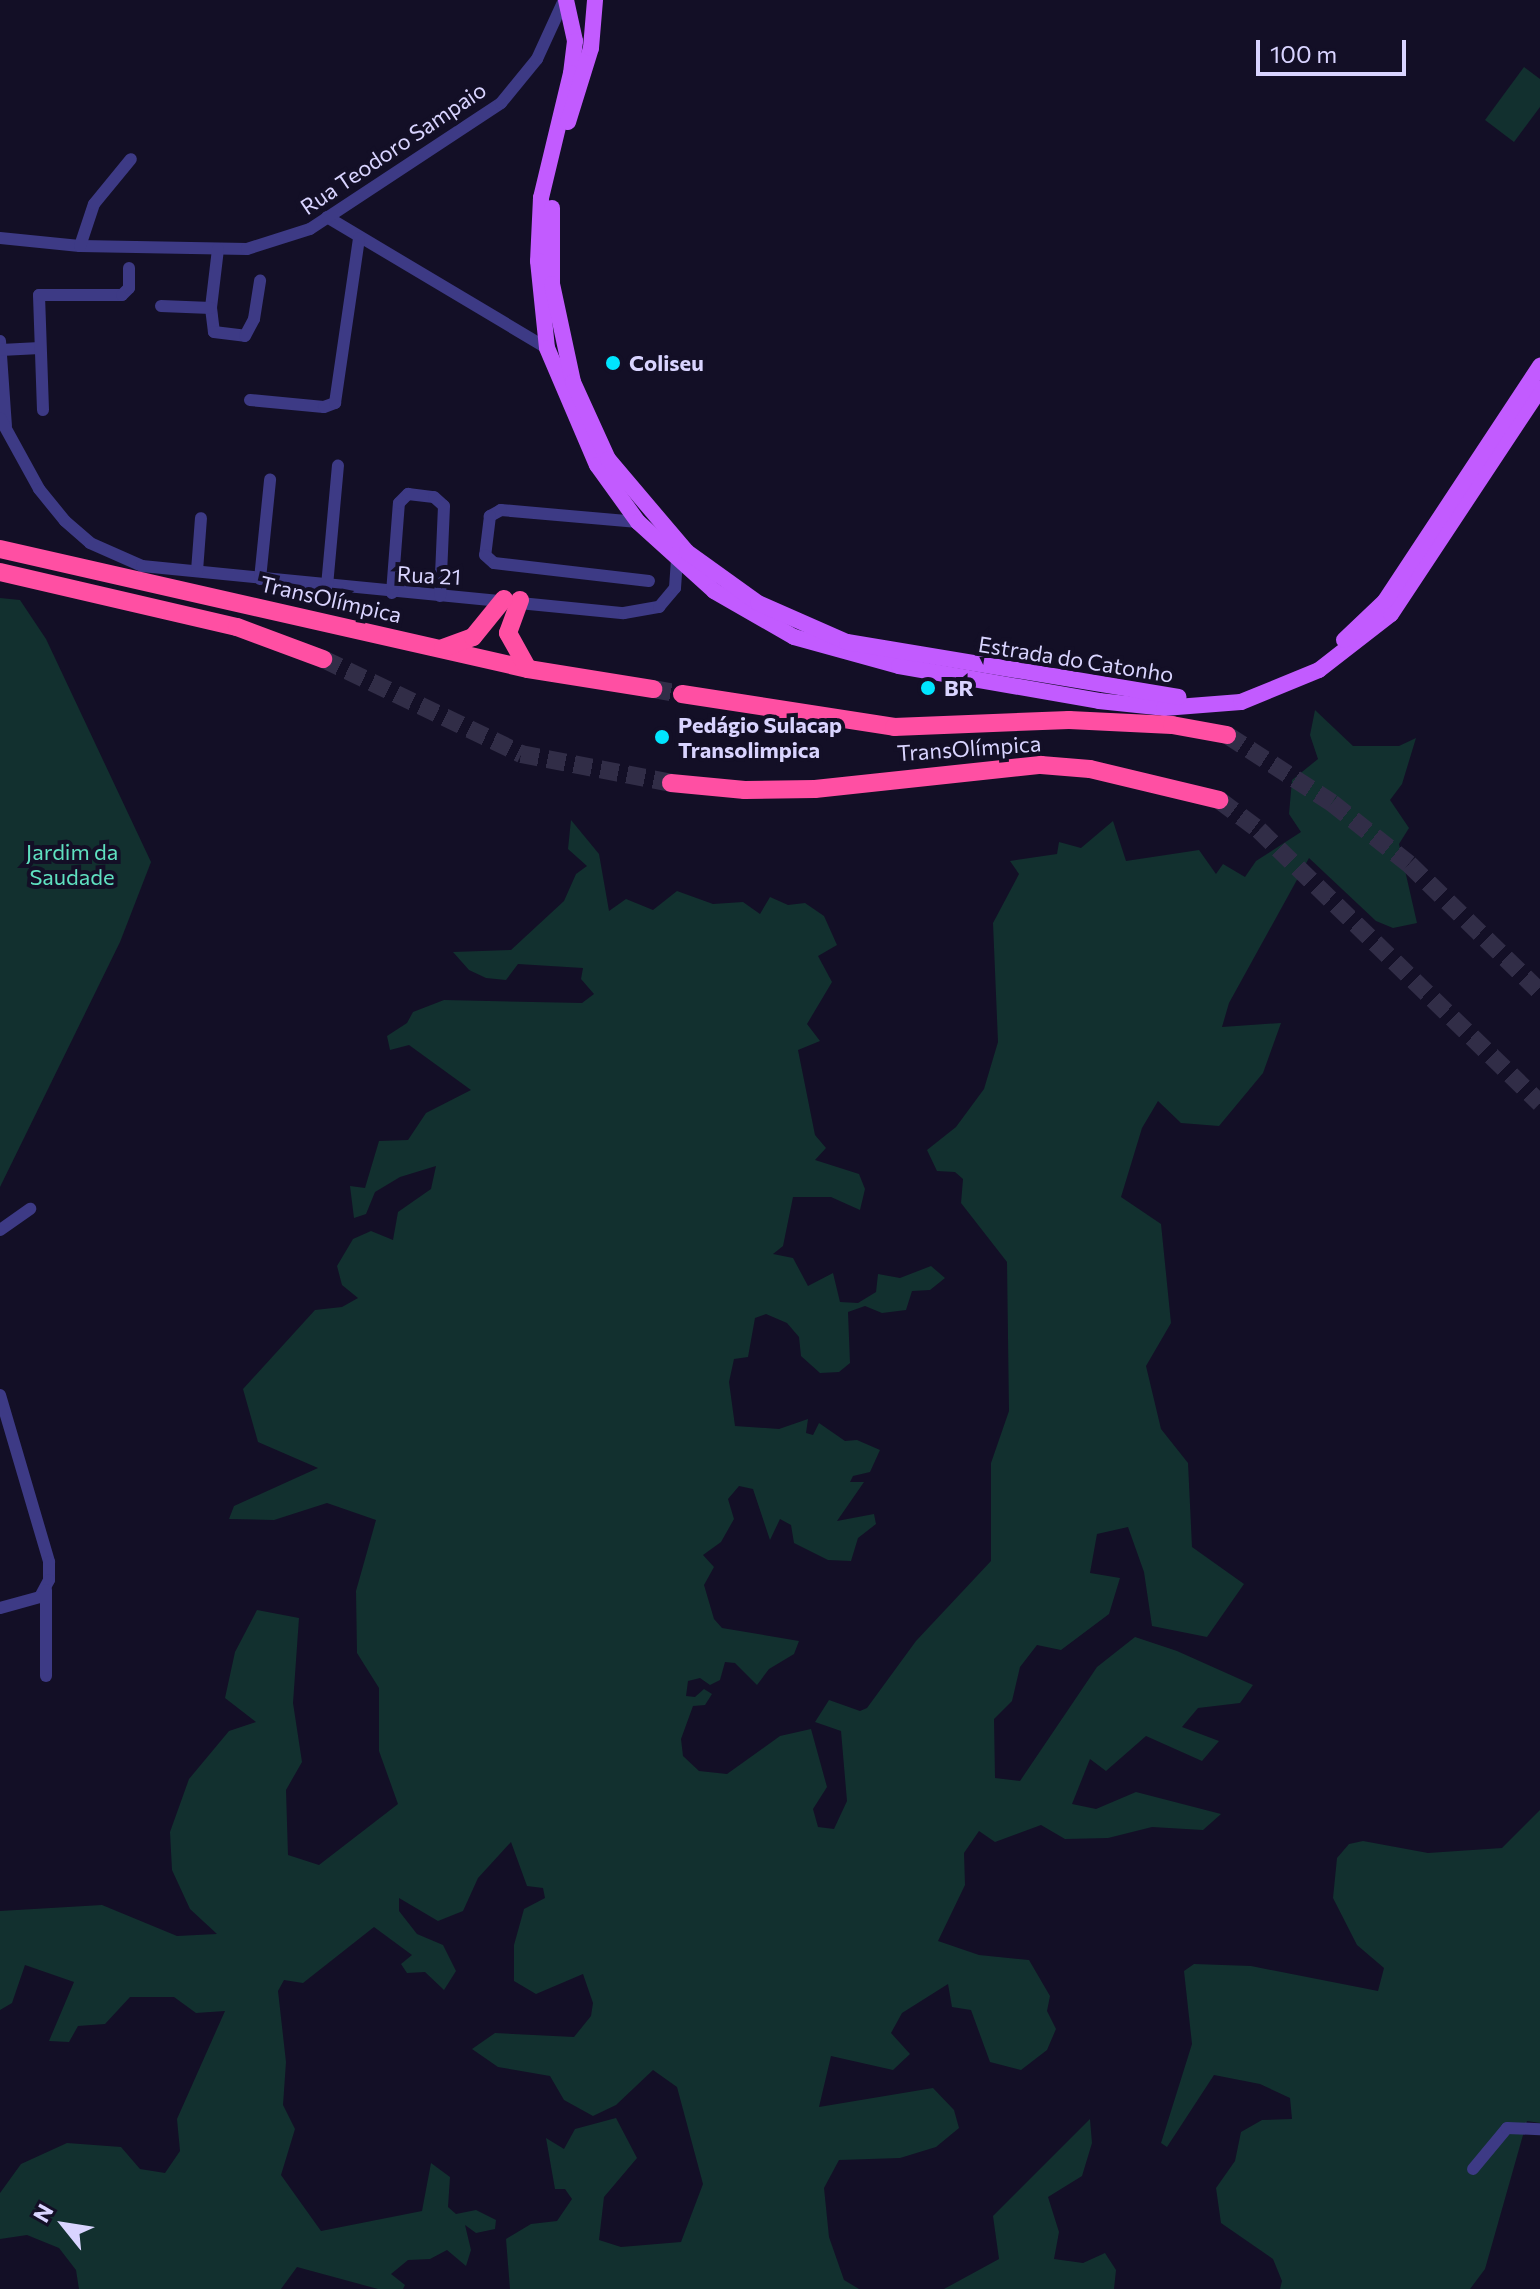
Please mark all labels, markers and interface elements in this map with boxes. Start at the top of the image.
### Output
scale bar [1260,24,1410,74]
text: 100 m [1270,39,1337,68]
street label: Rua Teodoro Sampaio [295,76,491,220]
place label: Coliseu [629,350,704,376]
marker: Coliseu [604,354,622,372]
street label: Rua 21 [396,560,462,590]
street label: TransOlímpica [258,570,404,628]
street label: Estrada do Catonho [976,631,1176,687]
place label: BR [944,675,974,701]
marker: BR [919,679,937,697]
place label: Pedágio Sulacap Transolimpica [678,711,842,762]
marker: Pedágio Sulacap Transolimpica [653,728,671,746]
street label: TransOlímpica [896,730,1042,766]
park label: Jardim da Saudade [26,838,118,890]
north arrow [24,2185,104,2265]
text: N [27,2199,59,2227]

